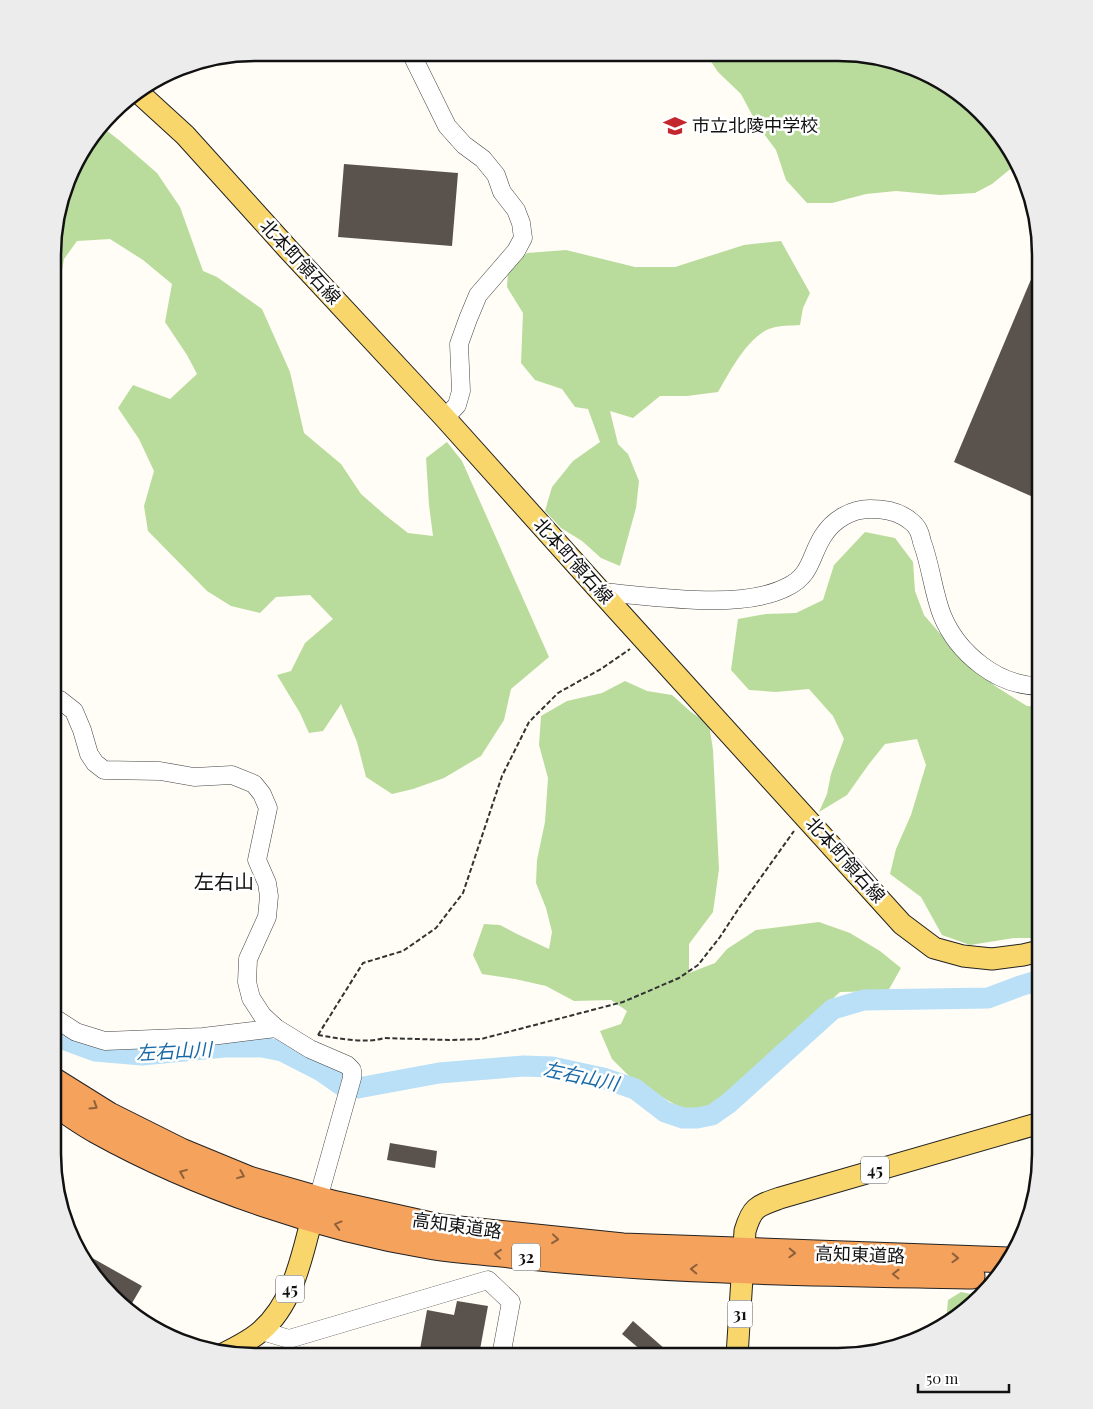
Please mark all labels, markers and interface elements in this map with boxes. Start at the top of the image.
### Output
school or university icon: 市立北陵中学校 [662,113,688,139]
place label: 市立北陵中学校 [692,113,818,137]
street label: 北本町領石線 [255,214,346,309]
street label: 北本町領石線 [529,512,619,608]
street label: 北本町領石線 [801,811,891,907]
district label: 左右山 [194,867,254,894]
water label: 左右山川 [135,1035,215,1065]
water label: 左右山川 [541,1054,623,1096]
one-way arrow [88,1100,98,1109]
road number: 45 [861,1156,889,1184]
one-way arrow [179,1169,188,1180]
one-way arrow [236,1170,244,1180]
street label: 高知東道路 [411,1207,503,1243]
one-way arrow [334,1220,342,1231]
one-way arrow [551,1233,559,1244]
street label: 高知東道路 [815,1240,905,1268]
road number: 32 [512,1244,540,1270]
one-way arrow [789,1247,797,1258]
one-way arrow [493,1249,501,1260]
one-way arrow [952,1253,959,1263]
one-way arrow [690,1264,698,1275]
one-way arrow [892,1269,900,1279]
road number: 45 [276,1276,304,1302]
road number: 31 [728,1300,752,1328]
scale bar [918,1362,1009,1394]
text: 50 m [926,1368,959,1388]

